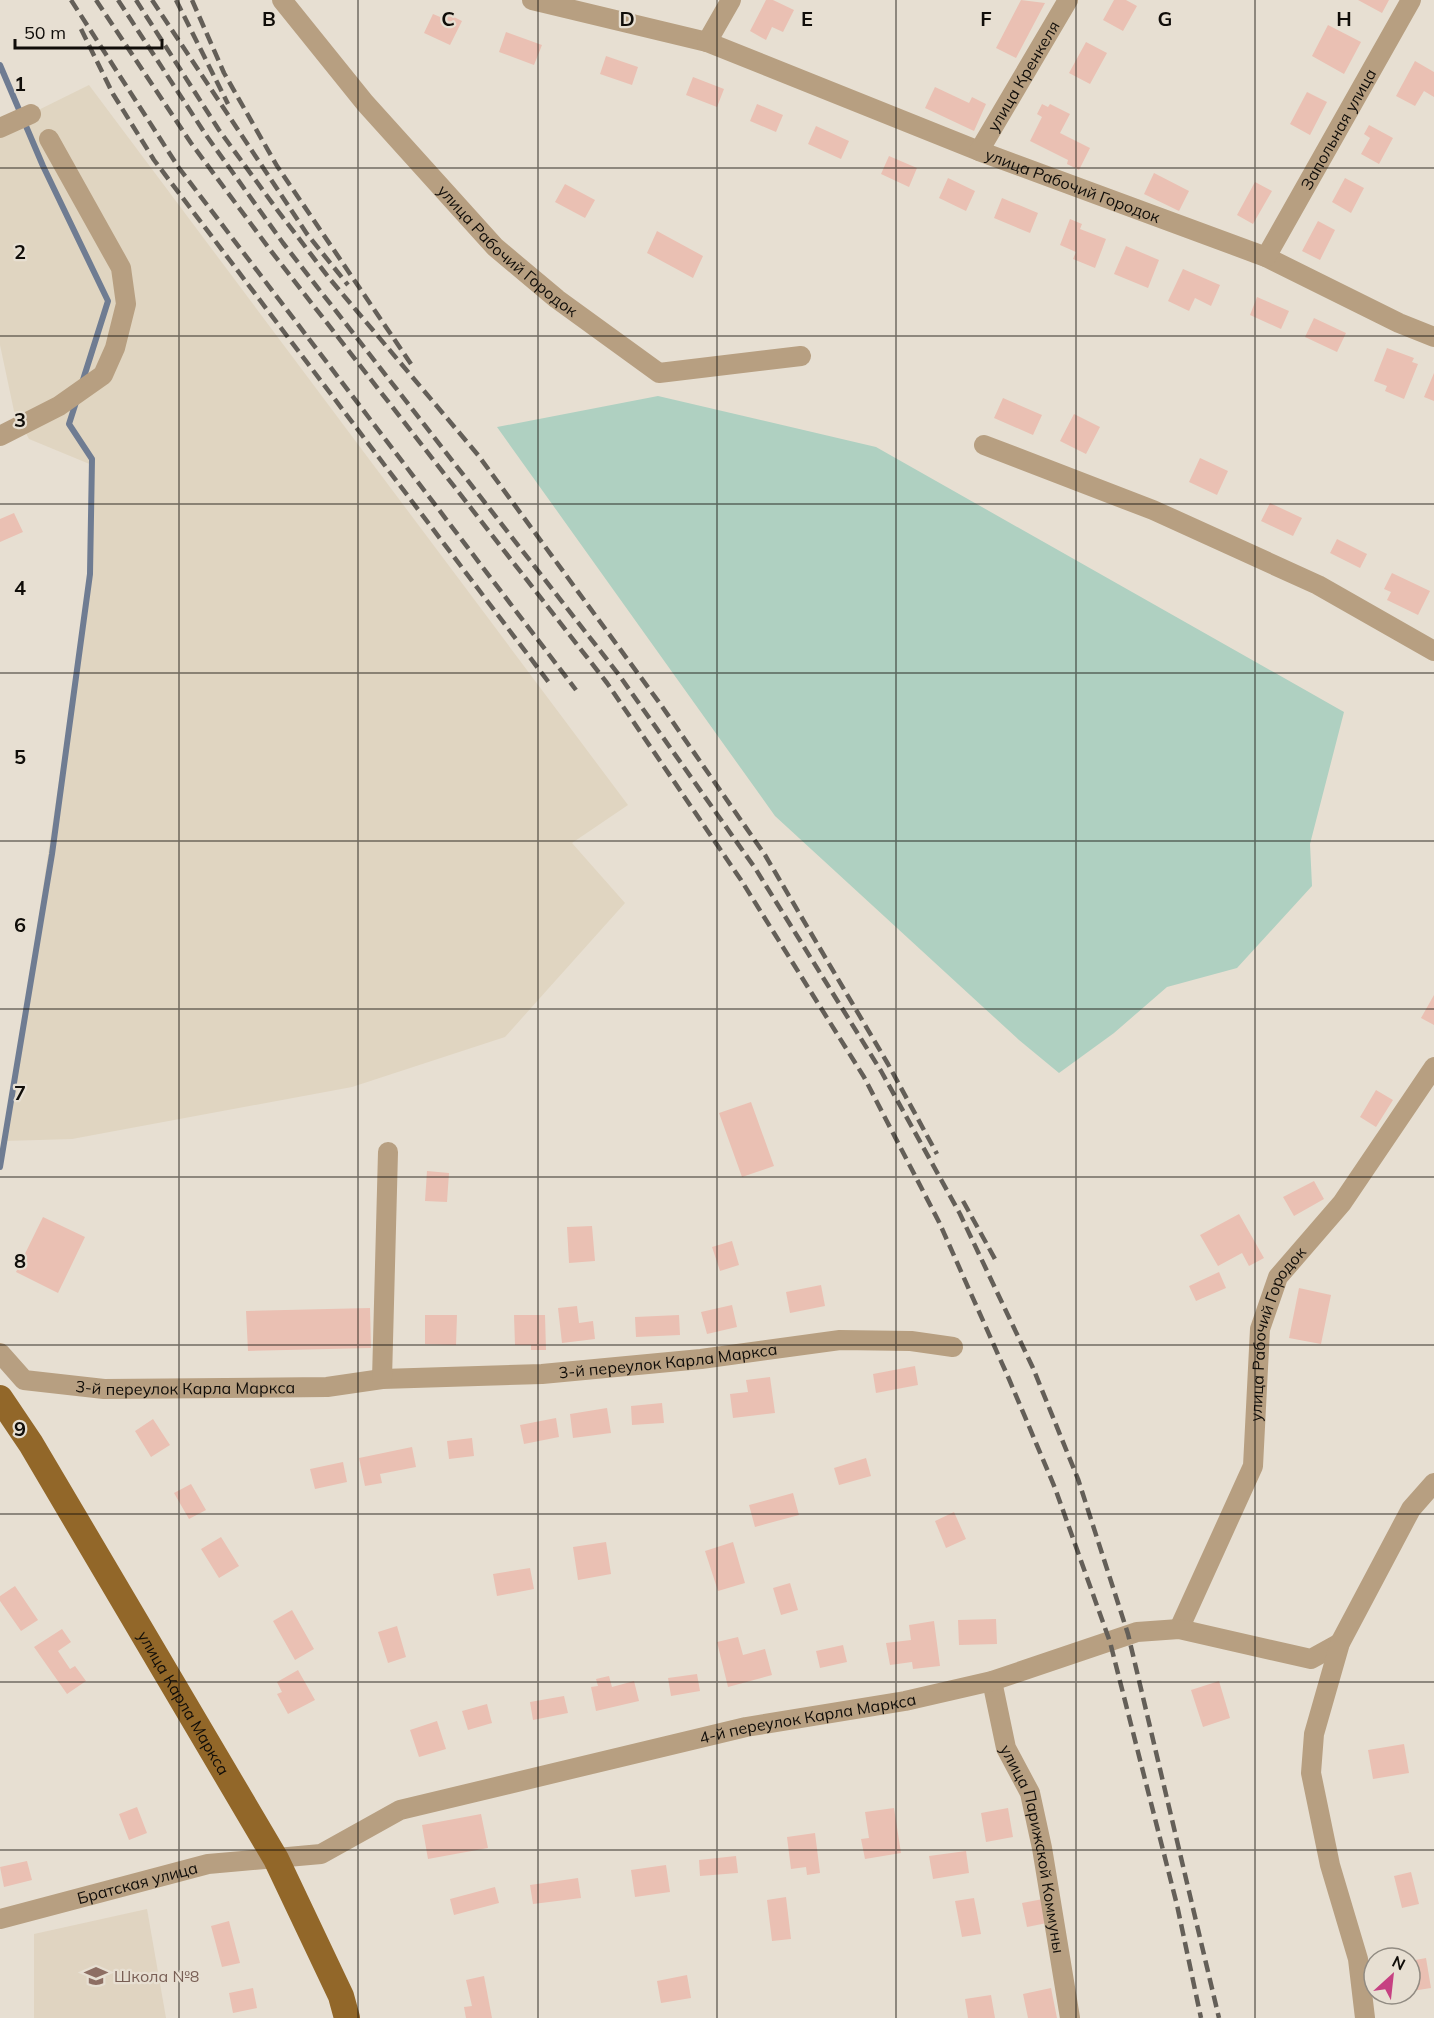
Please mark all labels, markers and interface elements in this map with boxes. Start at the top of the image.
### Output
text: B [262,6,276,31]
text: C [441,6,455,31]
text: D [619,6,635,31]
text: E [801,6,813,31]
text: F [980,6,992,31]
text: G [1158,6,1172,31]
text: H [1336,6,1352,31]
scale bar [15,12,162,50]
street label: улица Кренкеля [983,17,1064,135]
text: 50 m [24,21,66,44]
street label: Запольная улица [1296,65,1380,193]
text: 1 [14,71,26,96]
street label: улица Рабочий Городок [983,144,1163,227]
street label: улица Рабочий Городок [434,180,582,321]
text: 2 [14,239,26,264]
text: 3 [14,407,26,432]
text: 4 [14,575,26,600]
text: 5 [14,744,26,769]
text: 6 [14,912,26,937]
text: 7 [14,1080,26,1105]
street label: улица Рабочий Городок [1245,1242,1310,1422]
text: 8 [14,1248,26,1273]
street label: 3-й переулок Карла Маркса [558,1339,779,1382]
street label: 3-й переулок Карла Маркса [75,1376,295,1399]
text: 9 [14,1416,26,1441]
street label: улица Карла Маркса [134,1627,234,1778]
street label: 4-й переулок Карла Маркса [697,1689,918,1748]
street label: улица Парижской Коммуны [996,1741,1069,1955]
street label: Братская улица [75,1857,200,1908]
north arrow [1362,1946,1422,2006]
text: N [1389,1951,1409,1974]
school or university icon: Школа №8 [83,1963,109,1989]
place label: Школа №8 [114,1966,199,1986]

